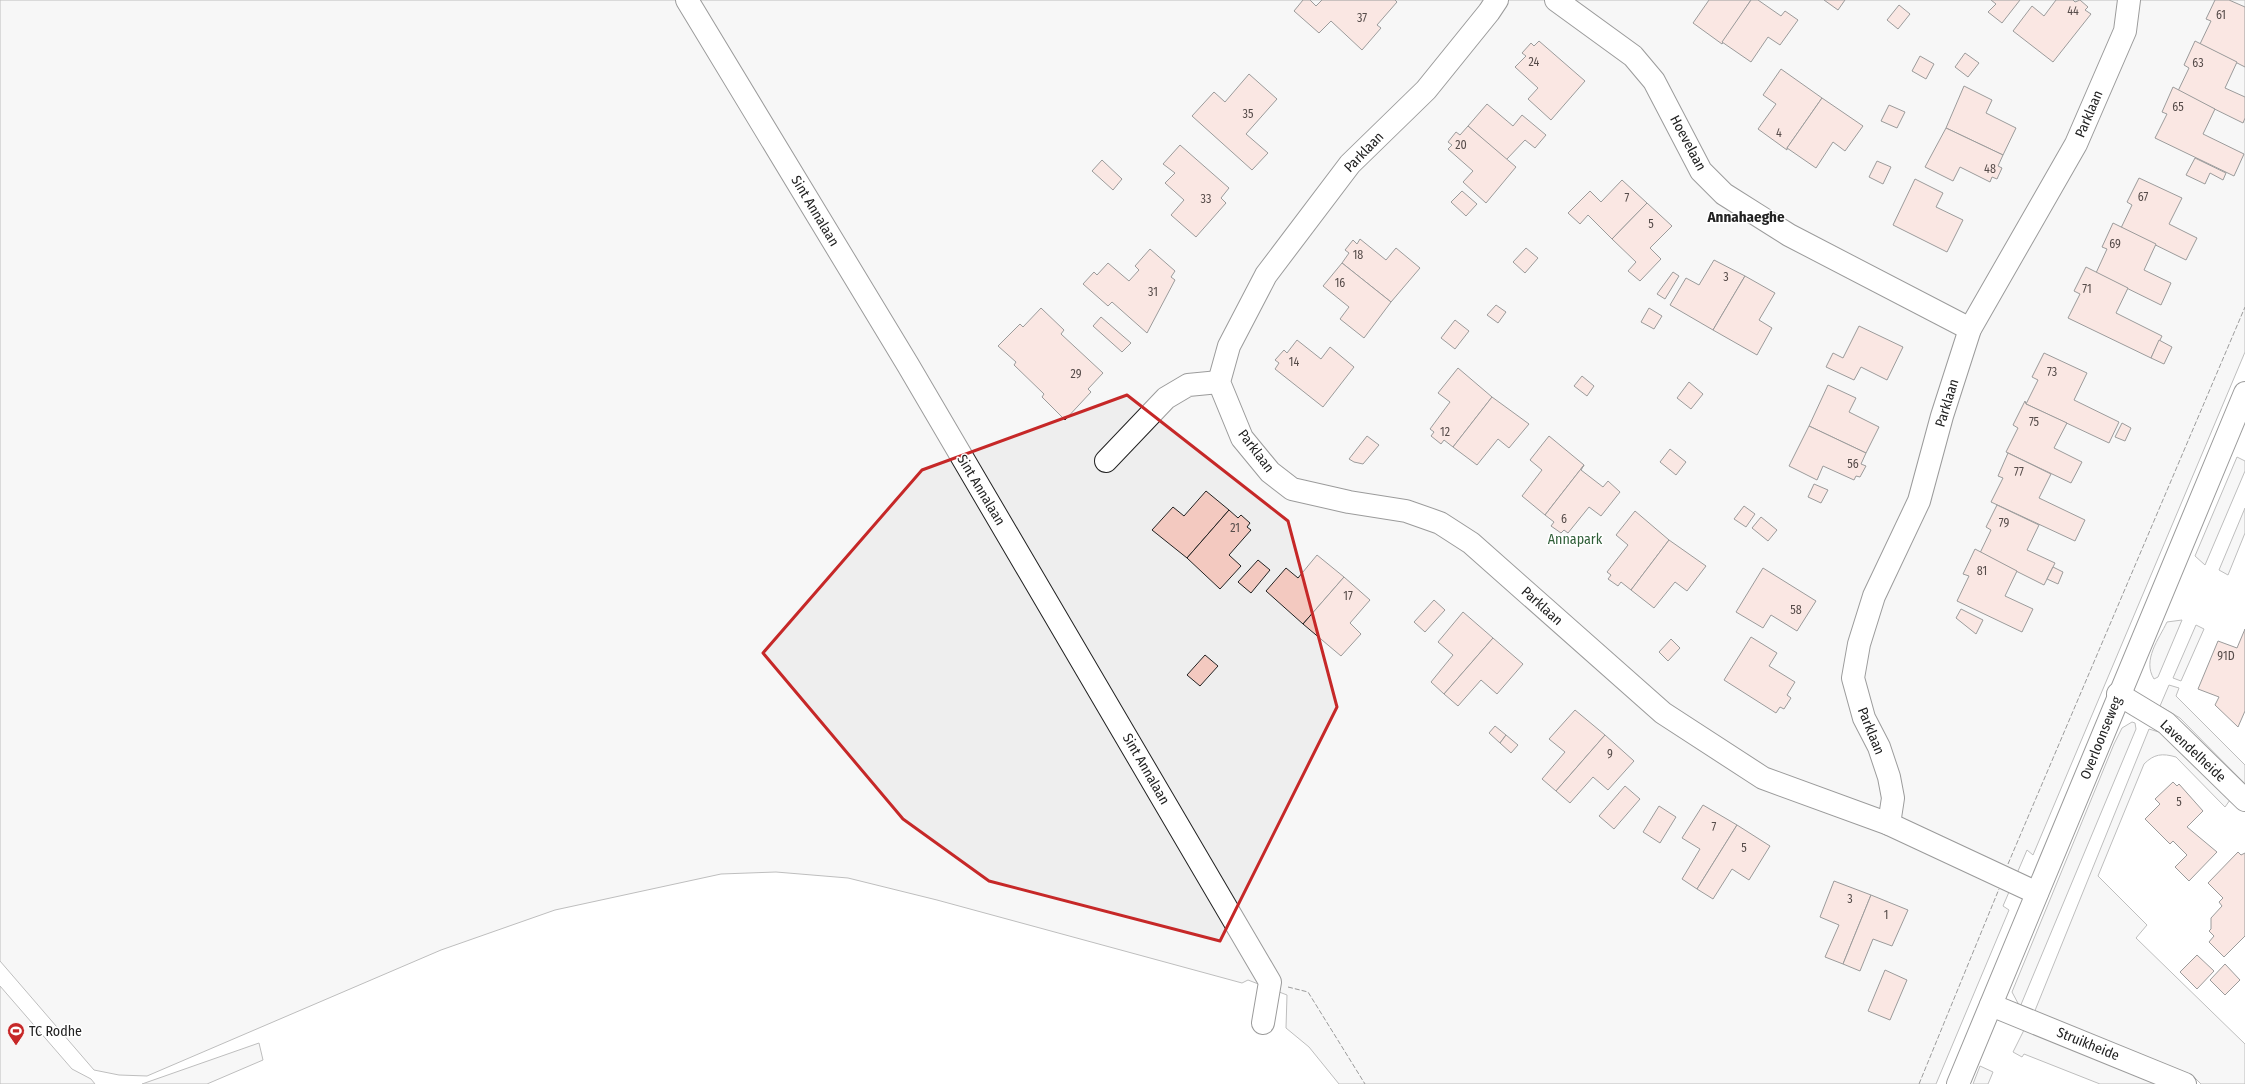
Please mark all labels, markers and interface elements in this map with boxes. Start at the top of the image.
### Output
house number: 44 [2067,4,2079,18]
house number: 61 [2216,8,2226,22]
house number: 37 [1357,11,1367,25]
house number: 24 [1529,55,1540,69]
house number: 63 [2192,56,2204,70]
street label: Parklaan [2071,88,2107,140]
house number: 65 [2172,100,2184,114]
house number: 35 [1243,107,1254,121]
street label: Hoevelaan [1666,112,1710,174]
house number: 4 [1776,126,1782,140]
street label: Parklaan [1341,128,1387,176]
house number: 20 [1455,138,1467,152]
house number: 48 [1984,162,1996,176]
street label: Sint Annalaan [787,173,843,249]
house number: 67 [2138,190,2148,204]
house number: 7 [1625,191,1630,205]
house number: 33 [1201,192,1211,206]
district label: Annahaeghe [1706,208,1785,226]
house number: 5 [1648,217,1654,231]
house number: 69 [2109,237,2121,251]
house number: 18 [1353,248,1363,262]
house number: 3 [1723,270,1729,284]
house number: 16 [1335,276,1345,290]
house number: 71 [2082,282,2092,296]
house number: 31 [1148,285,1158,299]
house number: 14 [1289,355,1299,369]
house number: 73 [2047,365,2057,379]
house number: 29 [1070,367,1082,381]
street label: Parklaan [1932,377,1962,429]
house number: 75 [2029,415,2040,429]
house number: 12 [1440,425,1450,439]
street label: Parklaan [1234,426,1278,476]
street label: Sint Annalaan [953,452,1009,528]
house number: 56 [1847,457,1859,471]
house number: 77 [2014,465,2024,479]
house number: 6 [1561,512,1567,526]
house number: 79 [1999,516,2009,530]
house number: 21 [1230,521,1240,535]
park label: Annapark [1548,531,1603,548]
house number: 81 [1977,564,1987,578]
street label: Parklaan [1518,583,1566,629]
house number: 17 [1343,589,1353,603]
house number: 58 [1790,603,1802,617]
house number: 91D [2217,649,2235,663]
street label: Overloonseweg [2077,694,2126,782]
street label: Parklaan [1854,705,1888,757]
street label: Lavendelheide [2157,716,2229,786]
street label: Sint Annalaan [1119,730,1173,808]
house number: 9 [1607,747,1613,761]
house number: 5 [2176,795,2182,809]
house number: 7 [1712,820,1717,834]
house number: 5 [1741,841,1747,855]
house number: 3 [1847,892,1853,906]
house number: 1 [1884,908,1888,922]
sports icon: TC Rodhe [6,1021,26,1046]
place label: TC Rodhe [29,1023,82,1040]
street label: Struikheide [2054,1024,2122,1064]

